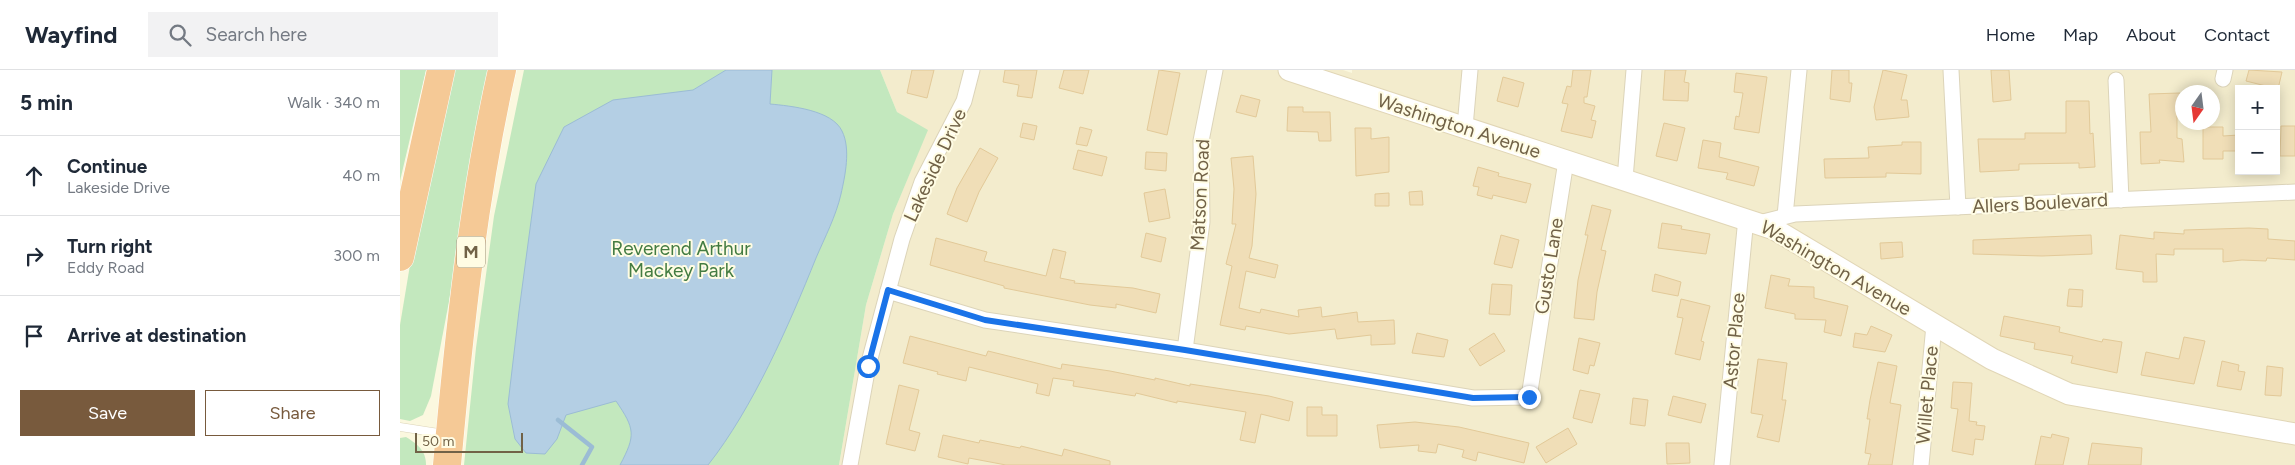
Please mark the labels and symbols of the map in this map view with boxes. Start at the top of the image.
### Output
north arrow [2175,85,2220,130]
street label: Washington Avenue [1374,89,1544,163]
street label: Lakeside Drive [899,105,971,225]
street label: Matson Road [1186,139,1214,251]
street label: Allers Boulevard [1971,188,2109,218]
street label: Washington Avenue [1756,215,1916,321]
street label: Gusto Lane [1530,216,1568,316]
road number: M [457,236,485,268]
park label: Reverend Arthur Mackey Park [611,237,751,282]
street label: Astor Place [1718,292,1750,390]
street label: Willet Place [1911,345,1943,445]
route start [857,355,880,378]
route end [1518,386,1541,409]
scale bar [415,430,522,453]

